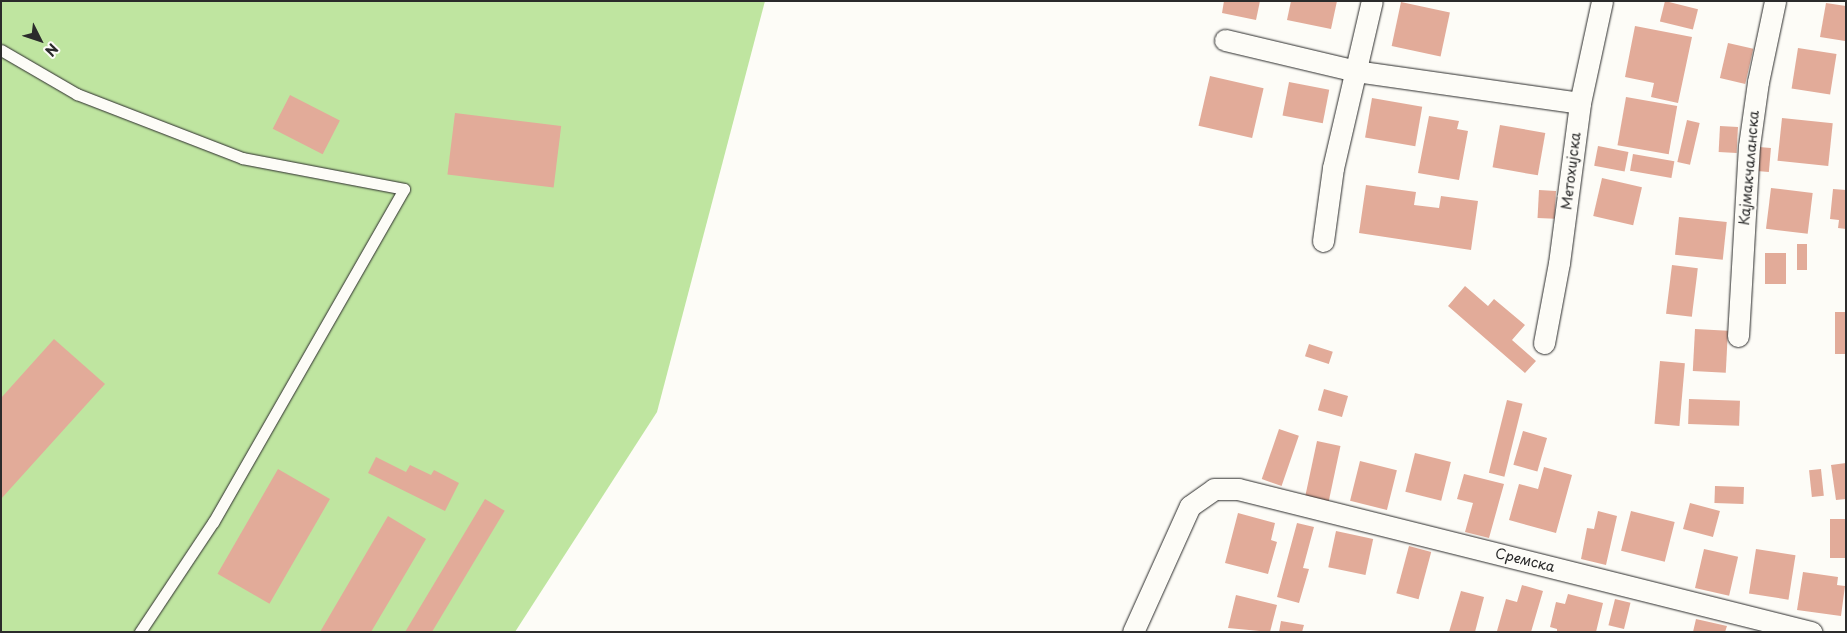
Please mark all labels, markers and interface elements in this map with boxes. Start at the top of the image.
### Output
north arrow [15,15,65,65]
text: N [40,39,63,61]
street label: Кајмакчаланска [1736,110,1762,226]
street label: Метохијска [1558,131,1584,211]
street label: Сремска [1493,544,1557,576]

